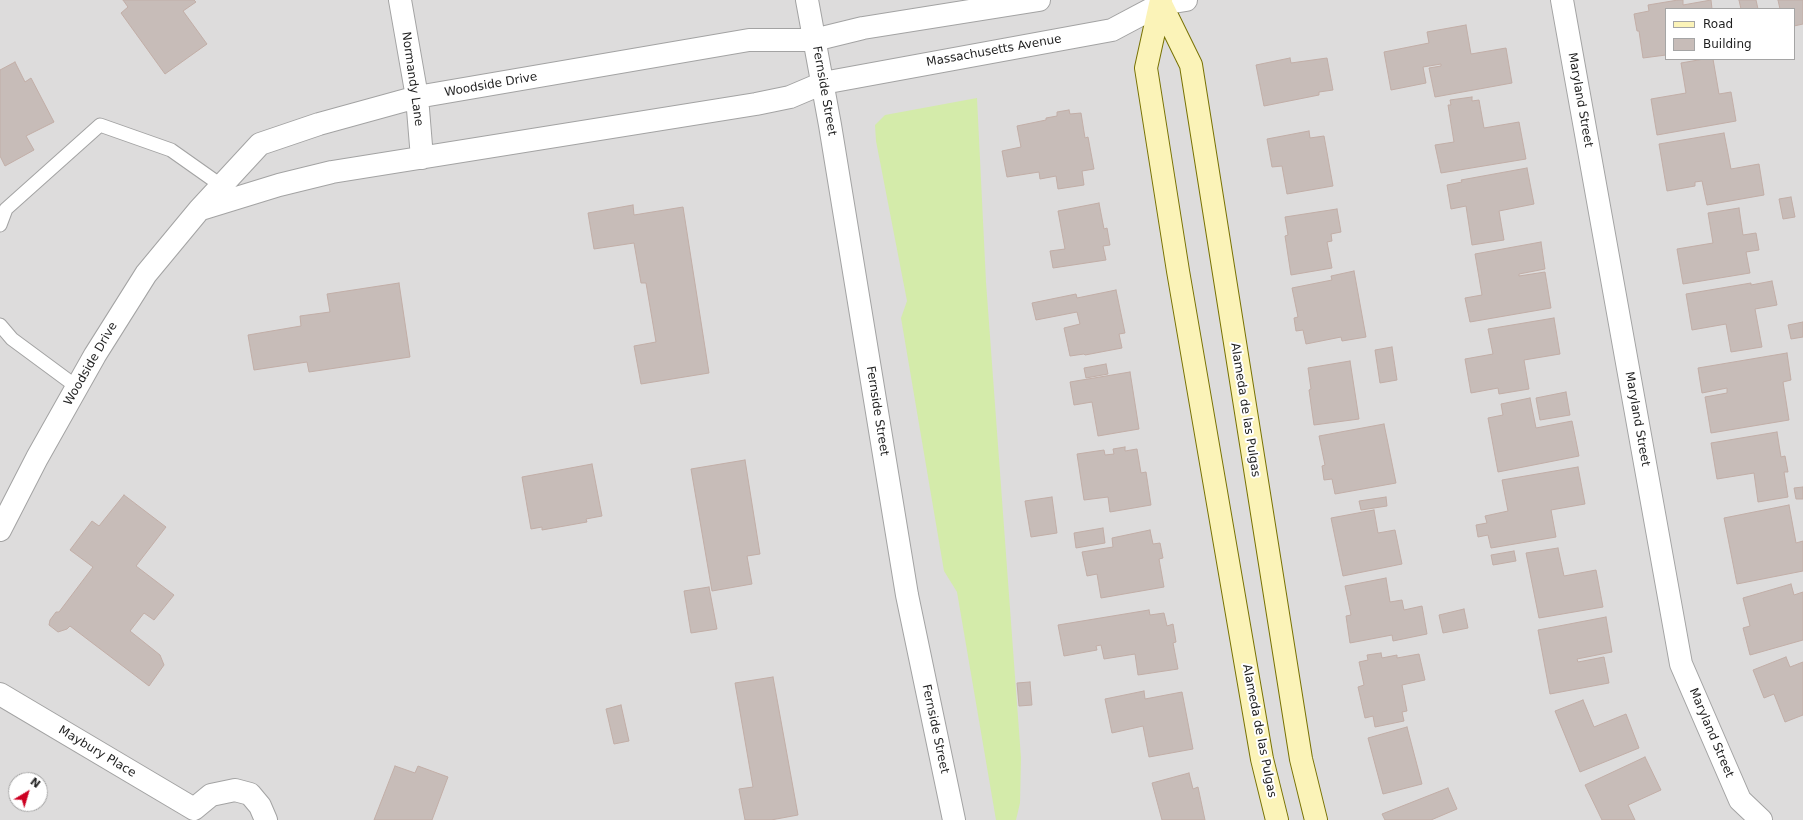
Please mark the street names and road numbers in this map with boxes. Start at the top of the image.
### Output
street label: Normandy Lane [398,31,426,127]
street label: Massachusetts Avenue [925,32,1063,70]
street label: Fernside Street [809,45,839,137]
street label: Maryland Street [1565,52,1595,148]
street label: Woodside Drive [444,70,538,100]
street label: Woodside Drive [61,320,121,408]
street label: Alameda de las Pulgas [1227,342,1263,478]
street label: Fernside Street [863,365,891,457]
street label: Maryland Street [1622,371,1652,467]
street label: Alameda de las Pulgas [1239,663,1279,799]
street label: Fernside Street [919,683,951,775]
street label: Maryland Street [1686,686,1736,780]
street label: Maybury Place [56,723,138,781]

